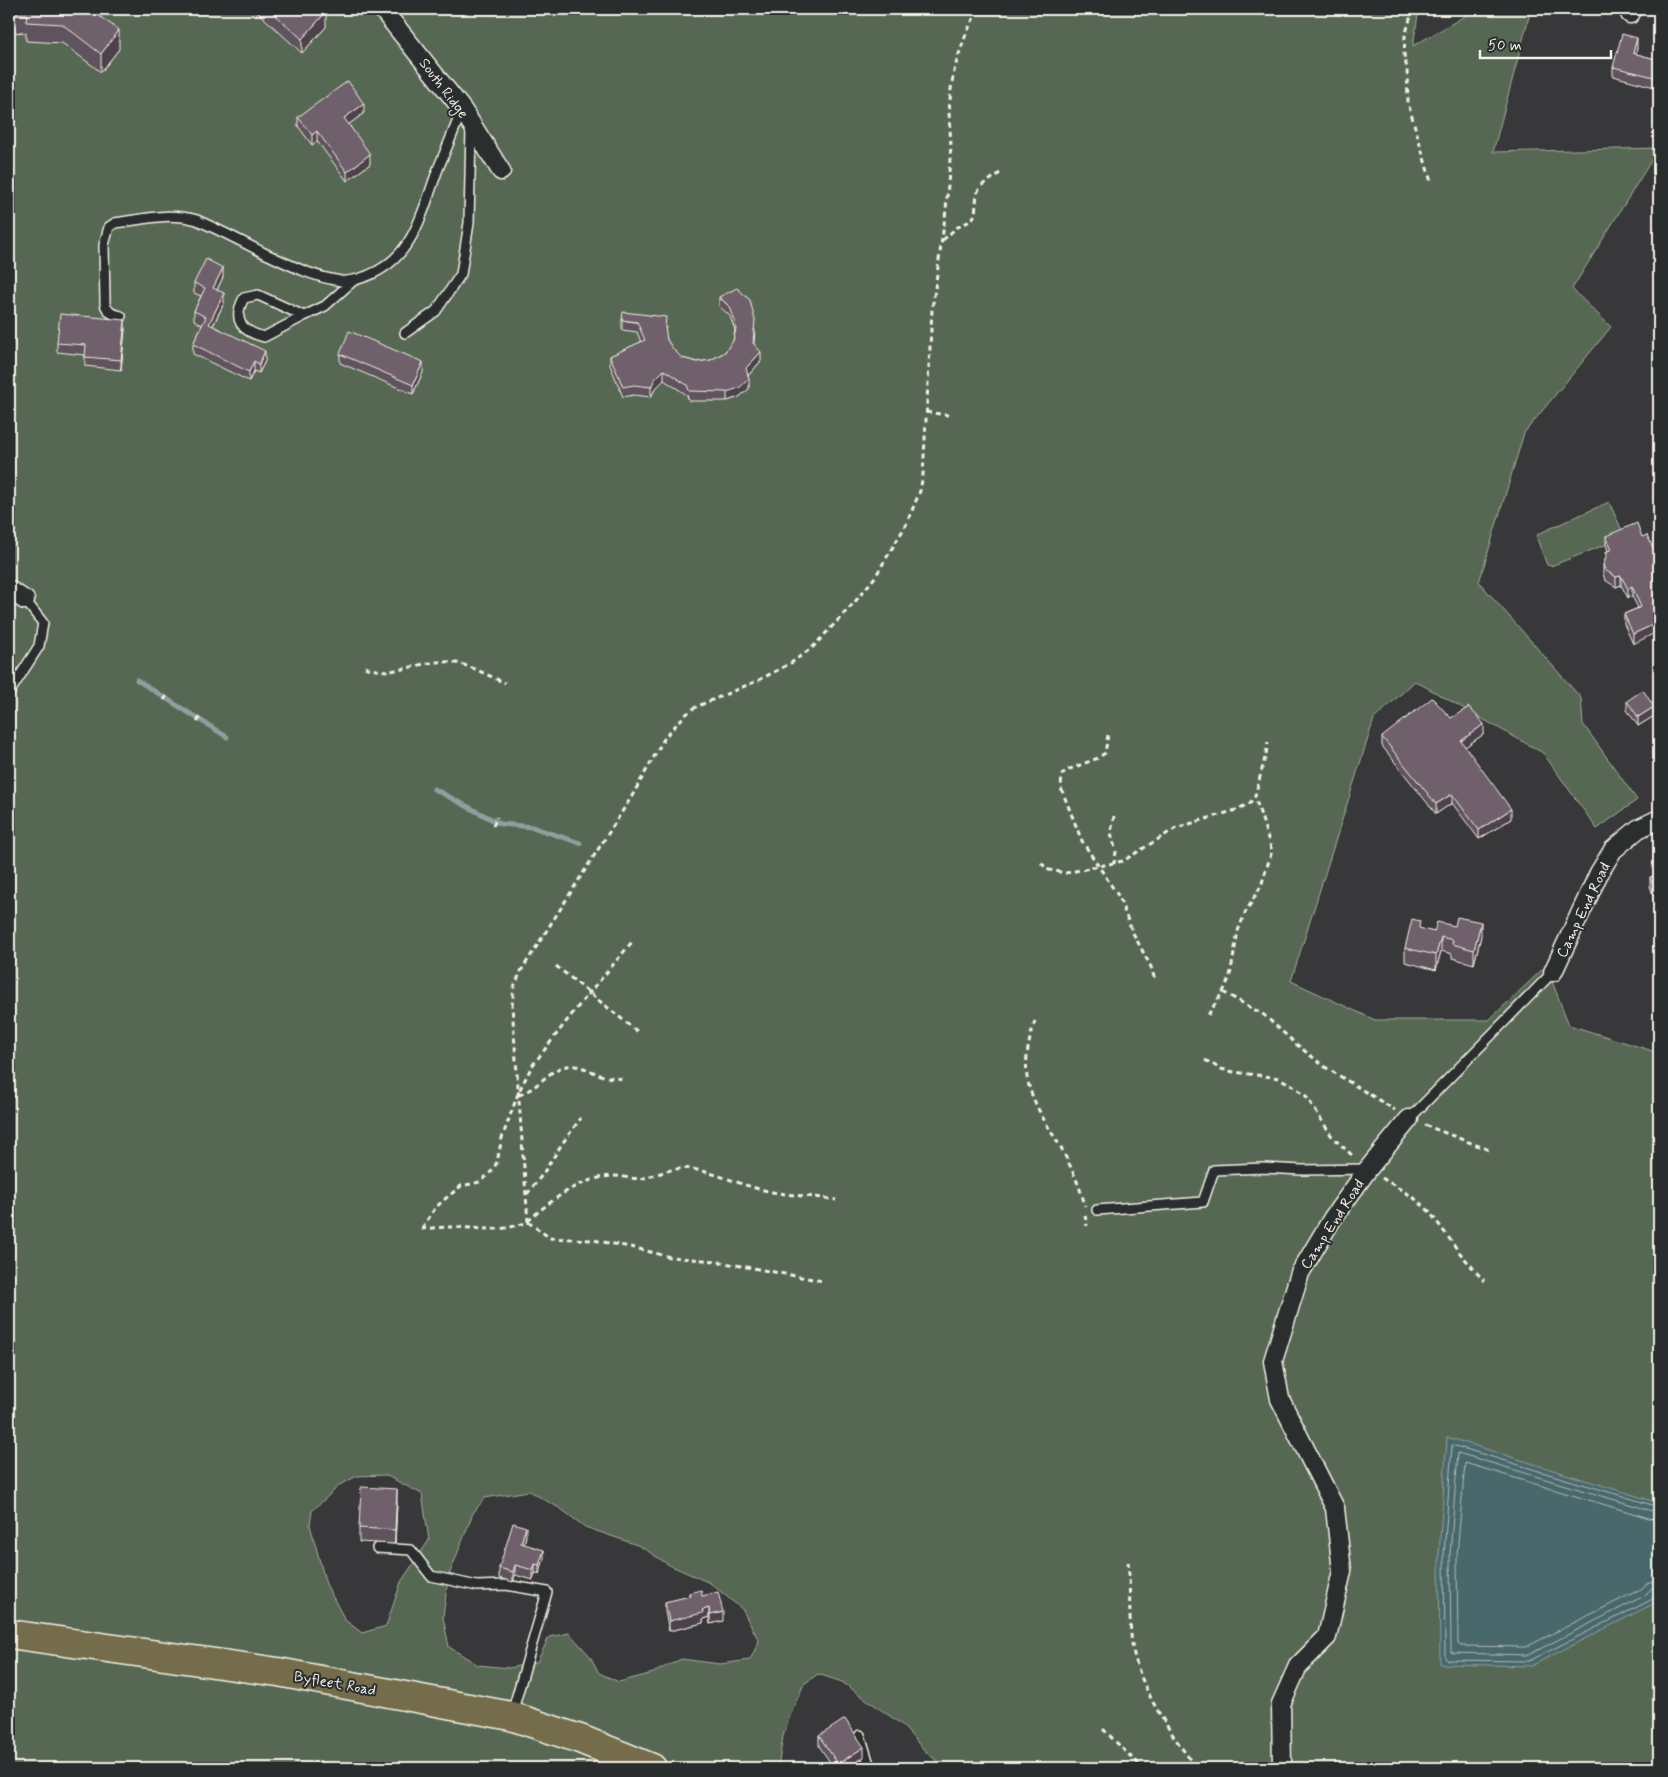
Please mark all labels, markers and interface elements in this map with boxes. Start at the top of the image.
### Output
scale bar [1480,28,1612,60]
text: 50 m [1488,36,1522,56]
street label: South Ridge [413,54,473,124]
street label: Camp End Road [1552,859,1616,961]
street label: Camp End Road [1296,1176,1370,1273]
street label: Byfleet Road [292,1667,377,1701]

